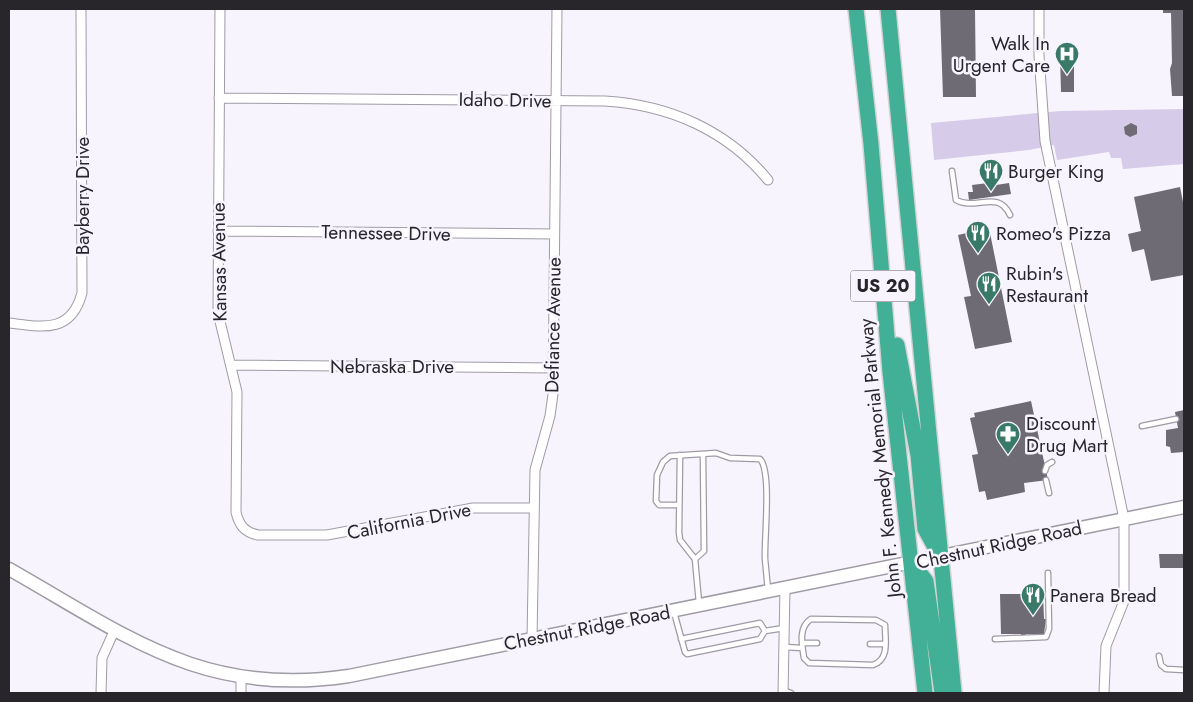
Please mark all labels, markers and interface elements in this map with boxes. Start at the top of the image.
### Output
place label: Walk In Urgent Care [953,30,1050,79]
hospital icon: Walk In Urgent Care [1054,41,1080,75]
street label: Idaho Drive [458,86,552,114]
street label: Bayberry Drive [69,137,96,255]
restaurant icon: Burger King [978,158,1004,192]
place label: Burger King [1008,158,1104,185]
street label: Kansas Avenue [204,202,234,322]
street label: Tennessee Drive [321,218,451,248]
restaurant icon: Romeo's Pizza [965,220,991,254]
place label: Romeo's Pizza [996,220,1111,247]
street label: Defiance Avenue [538,257,568,393]
place label: Rubin's Restaurant [1006,260,1088,309]
road number: US 20 [850,270,916,302]
restaurant icon: Rubin's Restaurant [976,271,1002,305]
street label: John F. Kennedy Memorial Parkway [852,317,908,602]
street label: Nebraska Drive [330,353,454,380]
place label: Discount Drug Mart [1026,410,1108,459]
pharmacy icon: Discount Drug Mart [995,421,1021,455]
street label: California Drive [345,496,474,546]
street label: Chestnut Ridge Road [914,514,1084,576]
restaurant icon: Panera Bread [1020,582,1046,616]
place label: Panera Bread [1050,582,1157,609]
street label: Chestnut Ridge Road [502,599,672,657]

